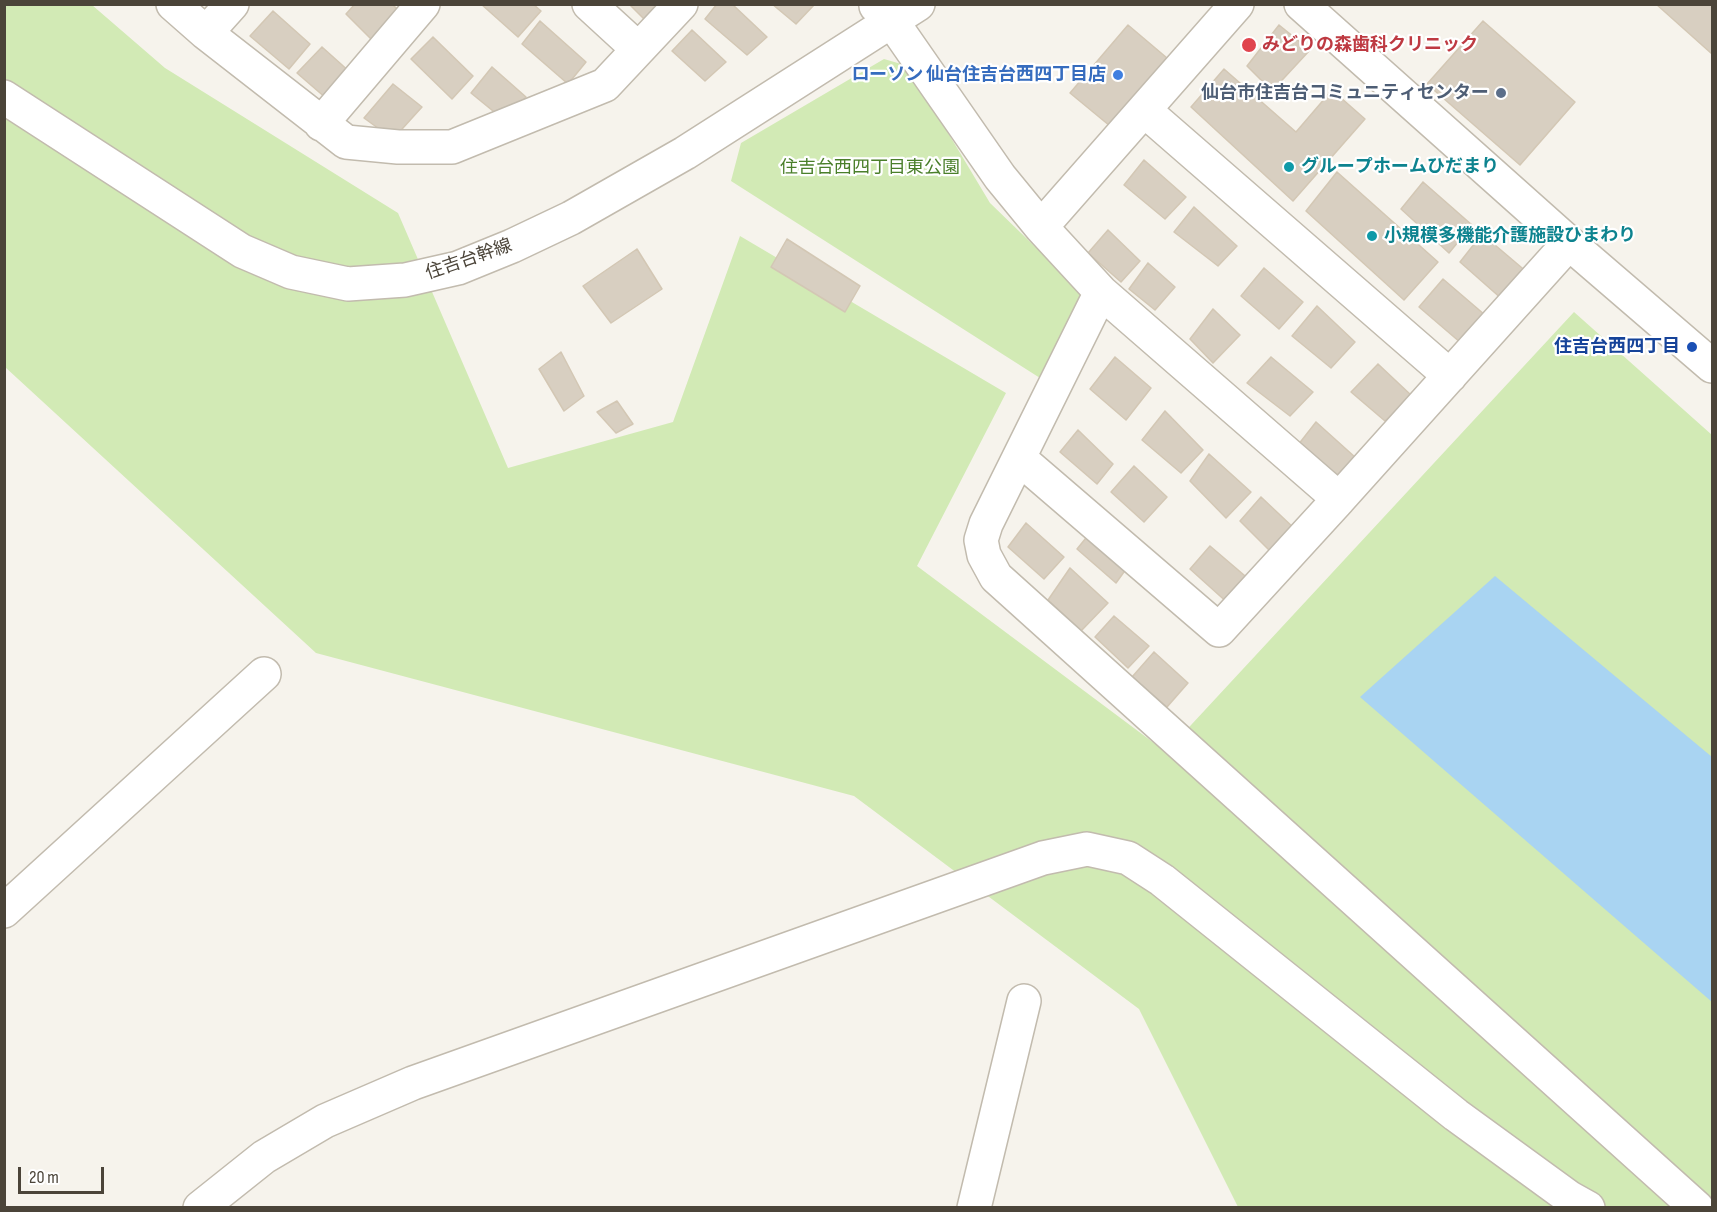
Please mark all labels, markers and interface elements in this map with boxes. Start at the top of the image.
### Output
place label: みどりの森歯科クリニック [1262,34,1478,56]
marker: みどりの森歯科クリニック [1240,36,1258,54]
place label: ローソン 仙台住吉台西四丁目店 [851,64,1106,86]
marker: ローソン 仙台住吉台西四丁目店 [1111,68,1125,82]
place label: 仙台市住吉台コミュニティセンター [1201,82,1489,104]
marker: 仙台市住吉台コミュニティセンター [1494,86,1508,100]
place label: グループホームひだまり [1301,156,1499,178]
park label: 住吉台西四丁目東公園 [780,157,960,179]
marker: グループホームひだまり [1282,160,1296,174]
place label: 小規模多機能介護施設ひまわり [1384,225,1636,247]
marker: 小規模多機能介護施設ひまわり [1365,229,1379,243]
street label: 住吉台幹線 [423,235,515,285]
place label: 住吉台西四丁目 [1554,336,1680,358]
marker: 住吉台西四丁目 [1685,340,1699,354]
scale bar [21,1155,106,1193]
text: 20 m [29,1167,59,1188]

